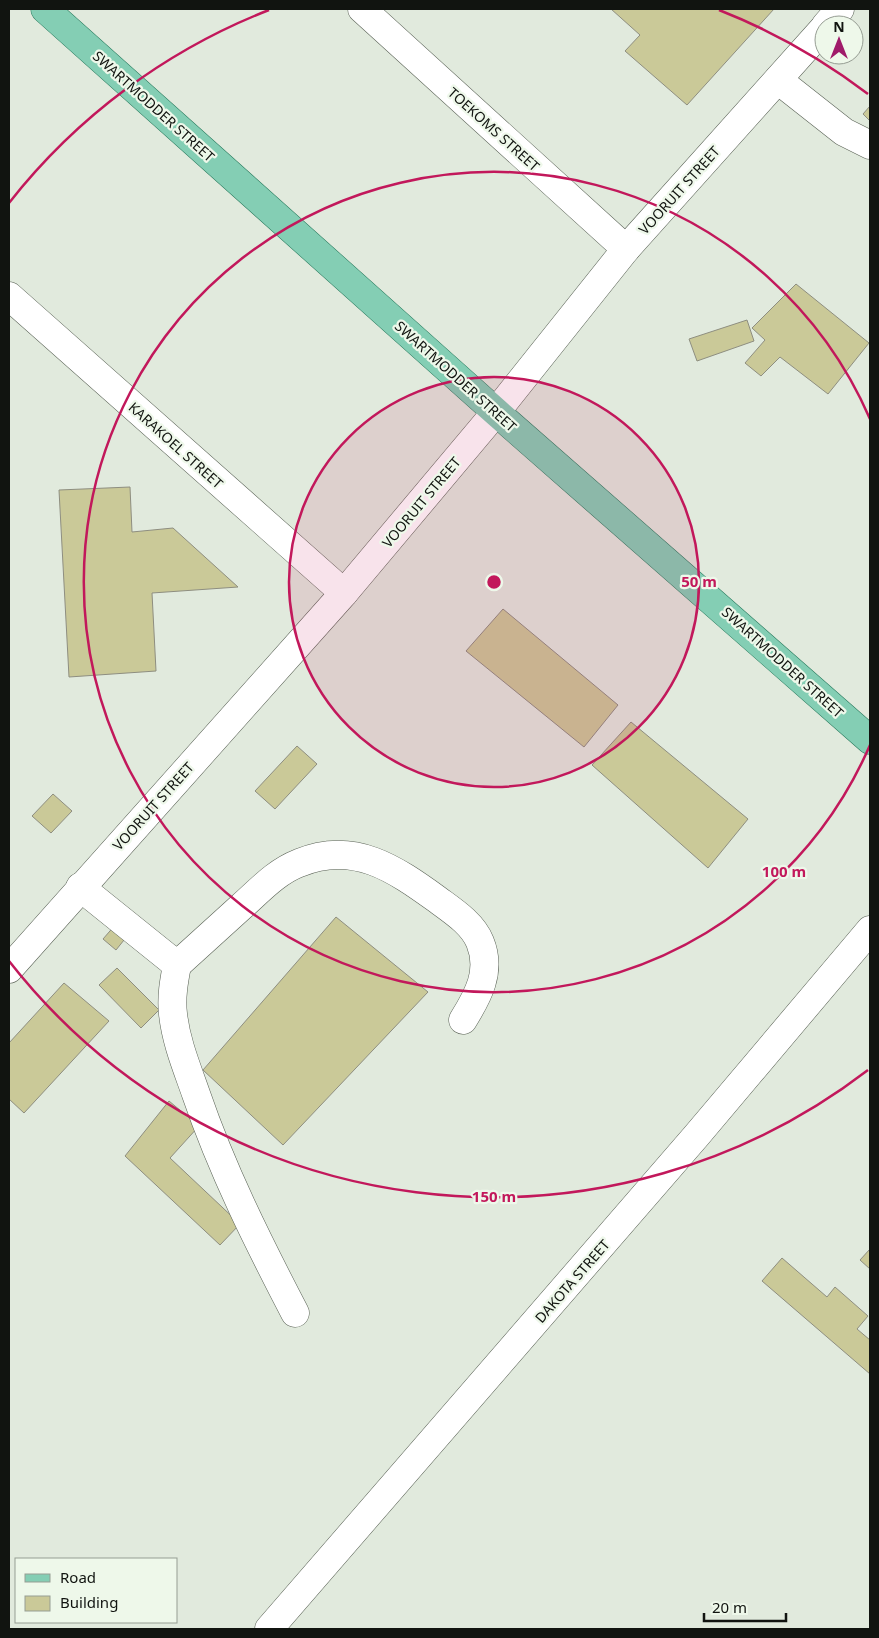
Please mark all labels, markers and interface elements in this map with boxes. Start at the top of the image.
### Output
north arrow [814,15,864,65]
text: N [833,17,845,36]
street label: SWARTMODDER STREET [89,46,219,166]
street label: TOEKOMS STREET [444,83,544,175]
street label: VOORUIT STREET [634,142,724,238]
street label: SWARTMODDER STREET [391,316,521,436]
street label: KARAKOEL STREET [125,397,227,493]
street label: VOORUIT STREET [377,453,465,551]
text: 50 m [681,571,717,591]
centre of rings [485,573,503,591]
street label: SWARTMODDER STREET [718,602,848,722]
street label: VOORUIT STREET [108,758,198,854]
text: 100 m [762,861,806,881]
text: 150 m [472,1186,516,1206]
street label: DAKOTA STREET [530,1235,614,1327]
legend [15,1558,178,1623]
text: Road [60,1567,96,1587]
scale bar [704,1590,786,1622]
text: Building [60,1592,118,1612]
text: 20 m [712,1597,747,1617]

